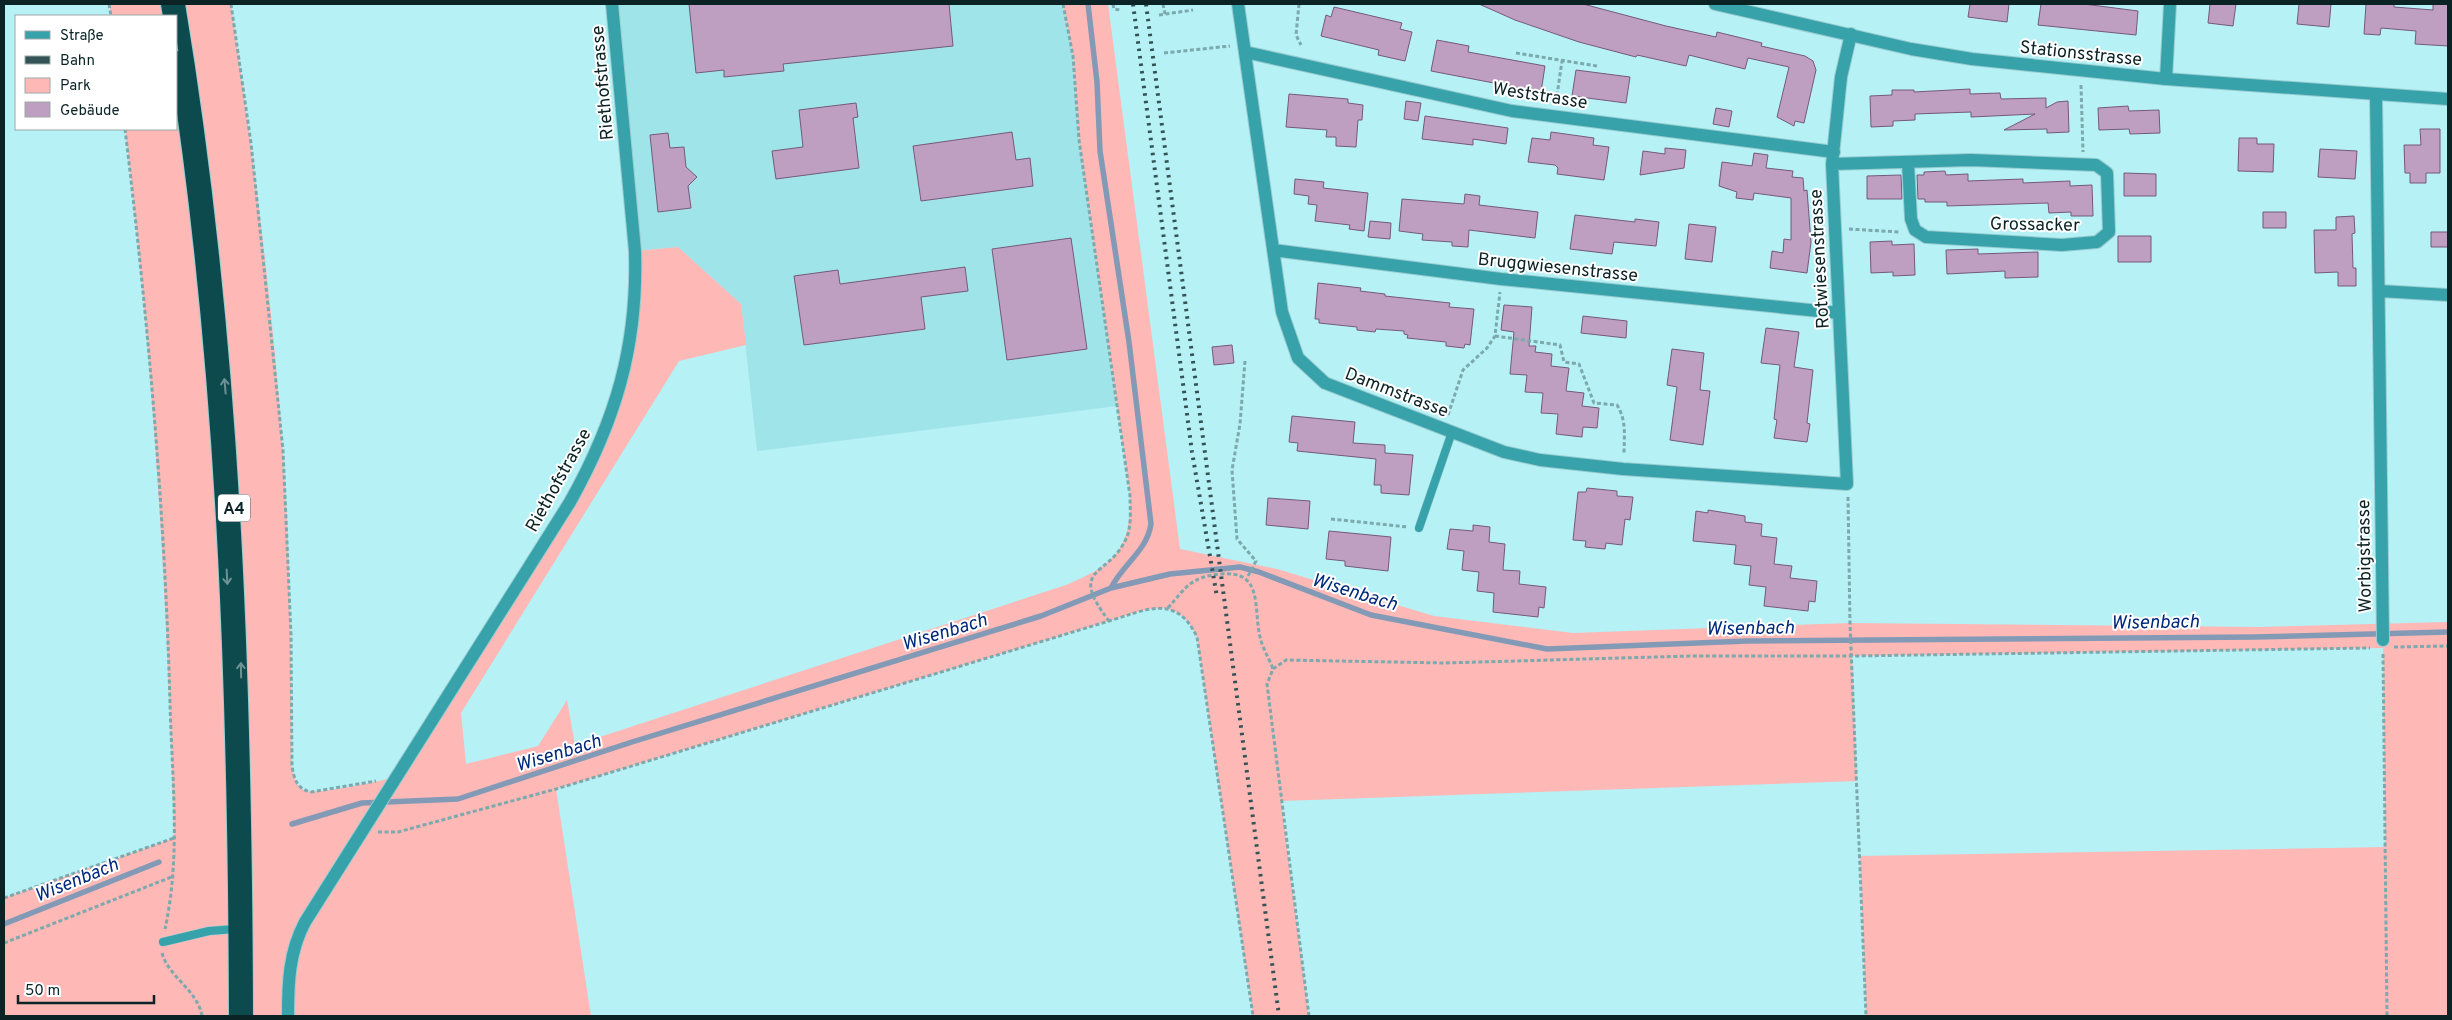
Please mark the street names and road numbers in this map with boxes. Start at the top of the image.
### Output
street label: Riethofstrasse [587,25,620,141]
street label: Stationsstrasse [2019,37,2143,72]
street label: Weststrasse [1491,78,1589,115]
street label: Rotwiesenstrasse [1805,188,1836,329]
street label: Grossacker [1990,213,2080,238]
street label: Bruggwiesenstrasse [1477,249,1639,288]
street label: Dammstrasse [1341,363,1452,424]
street label: Riethofstrasse [521,425,597,537]
road number: A4 [218,494,250,522]
street label: Worbigstrasse [2353,499,2378,613]

